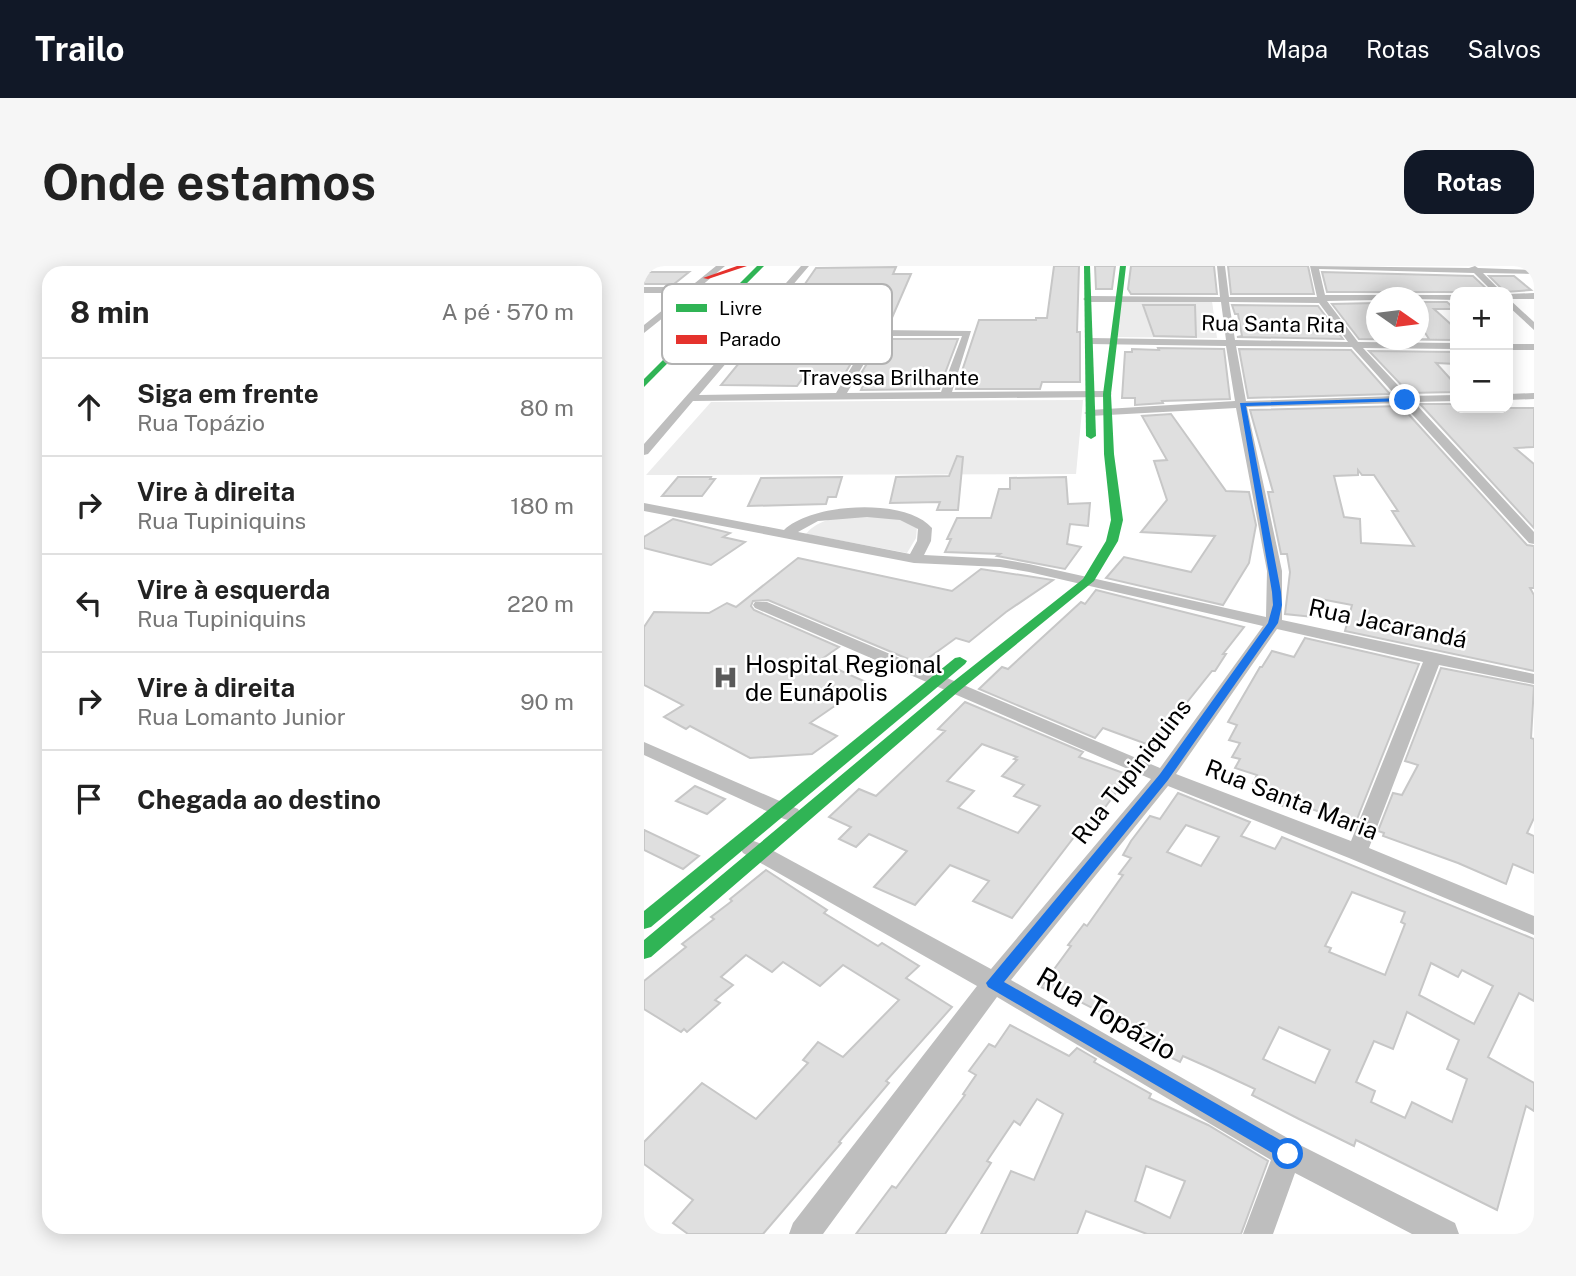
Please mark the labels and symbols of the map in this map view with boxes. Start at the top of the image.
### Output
legend [662,284,892,364]
north arrow [1366,287,1429,350]
text: Livre [719,297,762,319]
street label: Rua Santa Rita [1201,310,1345,338]
text: Parado [719,328,781,350]
street label: Travessa Brilhante [799,365,979,390]
route end [1389,384,1420,415]
street label: Rua Jacarandá [1306,593,1470,653]
place label: Hospital Regional de Eunápolis [745,650,943,706]
hospital icon: Hospital Regional de Eunápolis [711,664,739,692]
street label: Rua Tupiniquins [1066,693,1196,849]
street label: Rua Santa Maria [1202,753,1382,845]
street label: Rua Topázio [1031,960,1183,1066]
route start [1272,1138,1303,1169]

